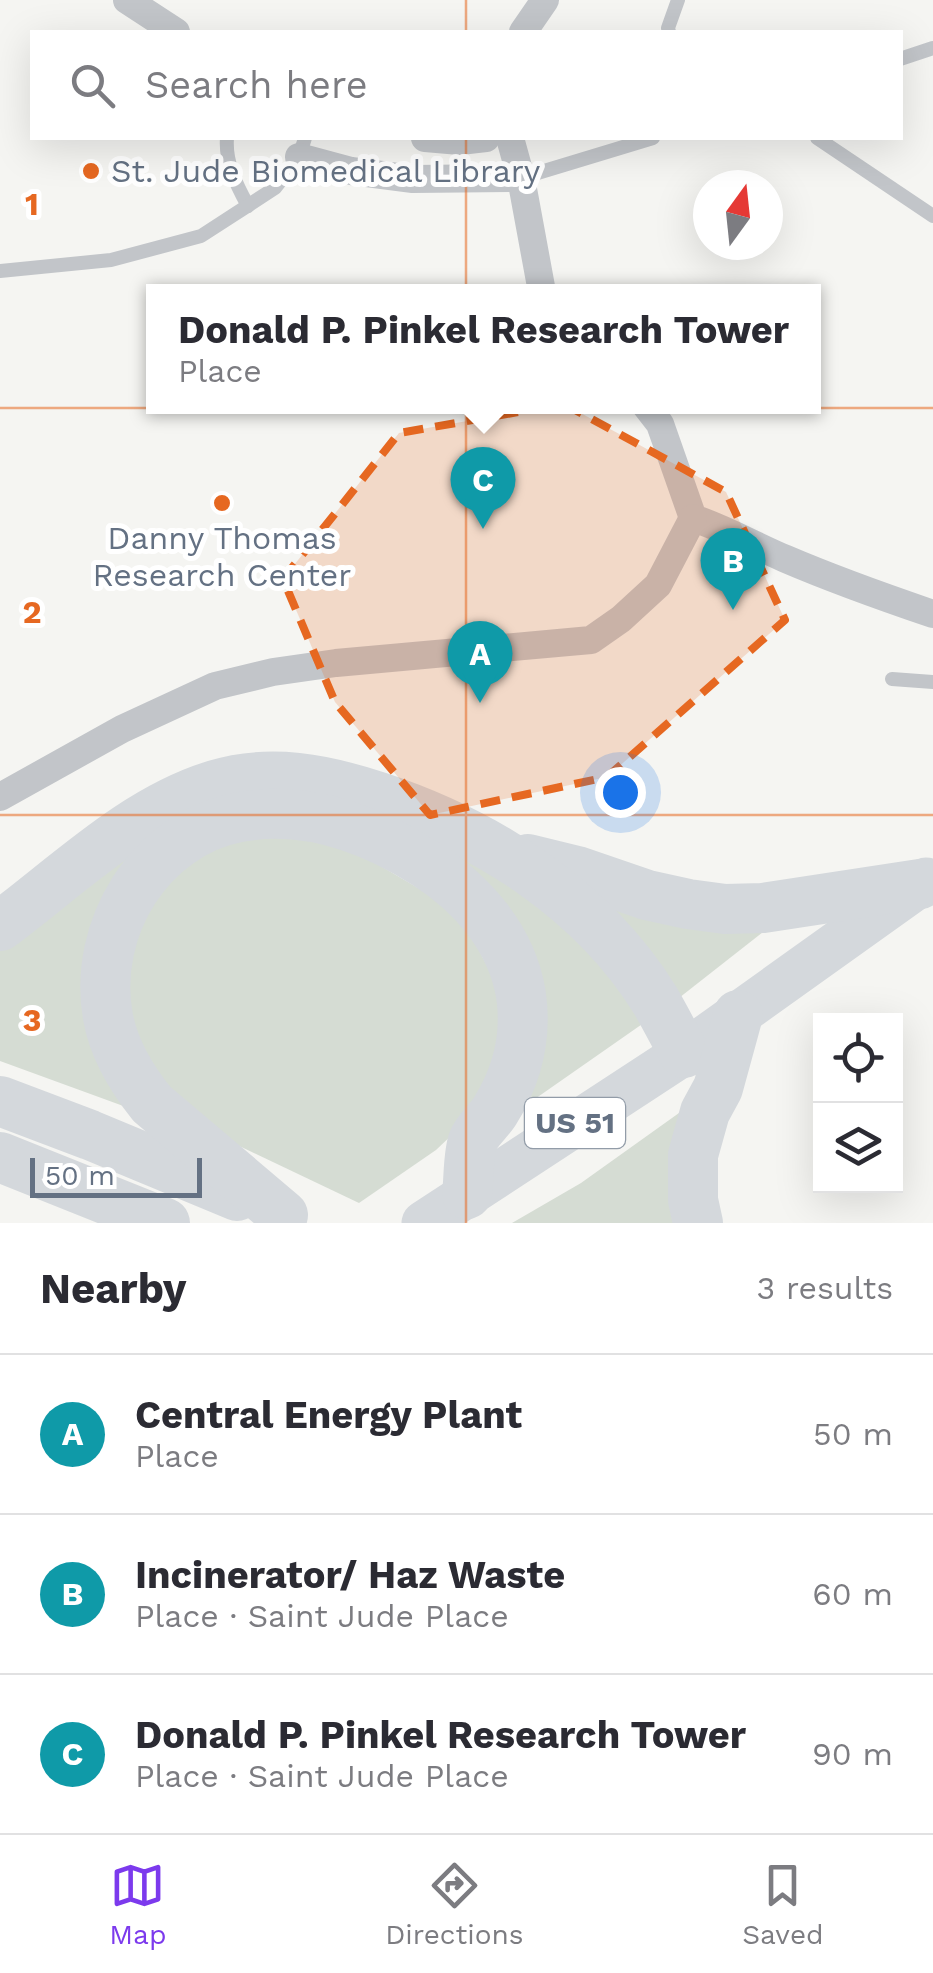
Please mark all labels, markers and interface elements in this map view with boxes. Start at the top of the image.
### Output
search box [30,30,903,140]
icon: search [65,58,120,113]
text: Search here [145,63,368,107]
place label: St. Jude Biomedical Library [111,152,541,190]
marker: St. Jude Biomedical Library [80,160,102,182]
north arrow [693,170,783,260]
text: 1 [25,185,39,223]
popup [146,284,821,414]
text: Donald P. Pinkel Research Tower [178,308,789,352]
text: Place [178,352,262,390]
pin: C [450,446,516,529]
marker: Danny Thomas Research Center [211,492,233,514]
place label: Danny Thomas Research Center [93,519,351,594]
pin: B [700,528,766,610]
text: 2 [22,593,42,631]
pin: A [448,620,512,703]
your location [595,767,646,818]
text: 3 [23,1001,41,1039]
map controls [813,1013,903,1193]
button: locate [813,1013,903,1103]
road number: US 51 [525,1098,625,1148]
button: layers [813,1103,903,1193]
scale bar [30,1153,202,1198]
text: 50 m [45,1159,115,1192]
text: Nearby [40,1264,187,1313]
text: 3 results [756,1269,893,1307]
text: Central Energy Plant [135,1393,522,1437]
text: A [62,1415,83,1453]
text: 50 m [813,1415,893,1453]
text: Place [135,1437,219,1475]
text: Incinerator/ Haz Waste [135,1553,565,1597]
text: B [62,1575,83,1613]
text: 60 m [812,1575,893,1613]
text: Place · Saint Jude Place [135,1597,509,1635]
text: Donald P. Pinkel Research Tower [135,1713,746,1757]
text: C [62,1735,83,1773]
text: 90 m [812,1735,893,1773]
text: Place · Saint Jude Place [135,1757,509,1795]
tab: Map [109,1858,167,1951]
tab: Directions [385,1858,524,1951]
tab: Saved [742,1858,824,1951]

